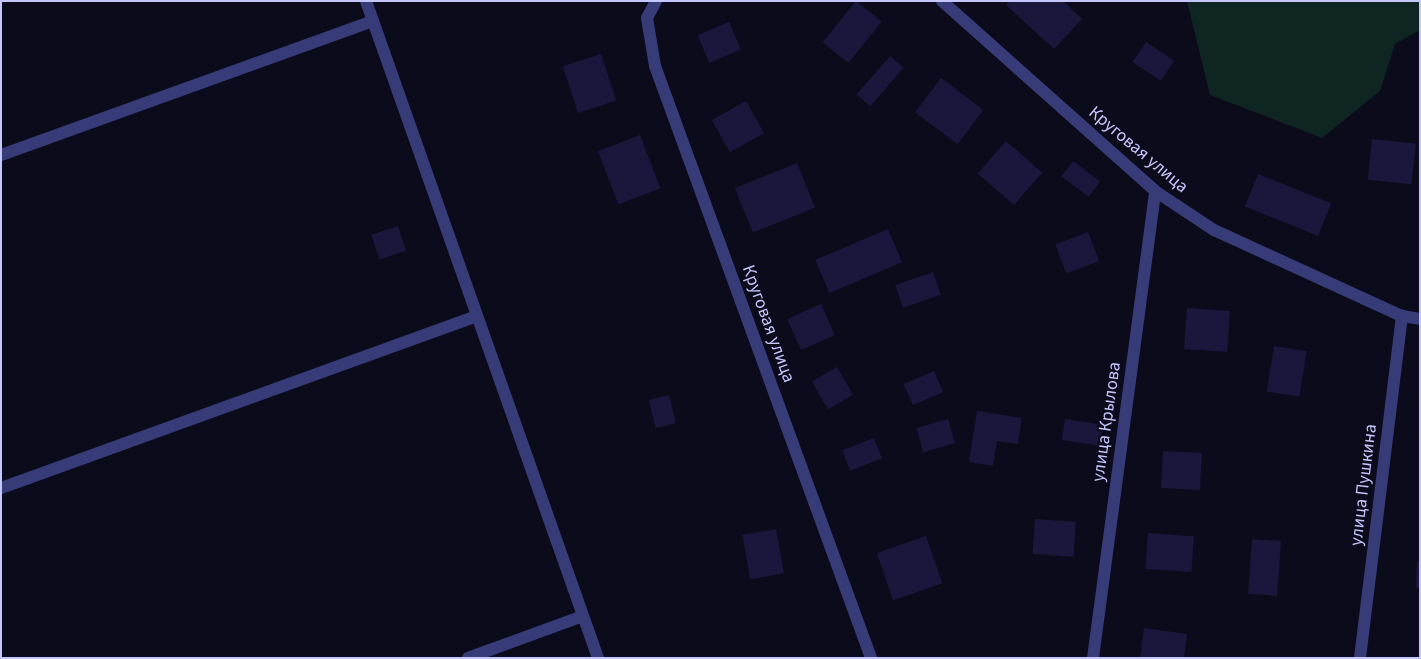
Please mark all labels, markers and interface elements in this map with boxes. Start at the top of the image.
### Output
street label: Круговая улица [1084,102,1192,198]
street label: Круговая улица [737,262,799,386]
street label: улица Крылова [1088,361,1126,483]
street label: улица Пушкина [1346,423,1382,547]

